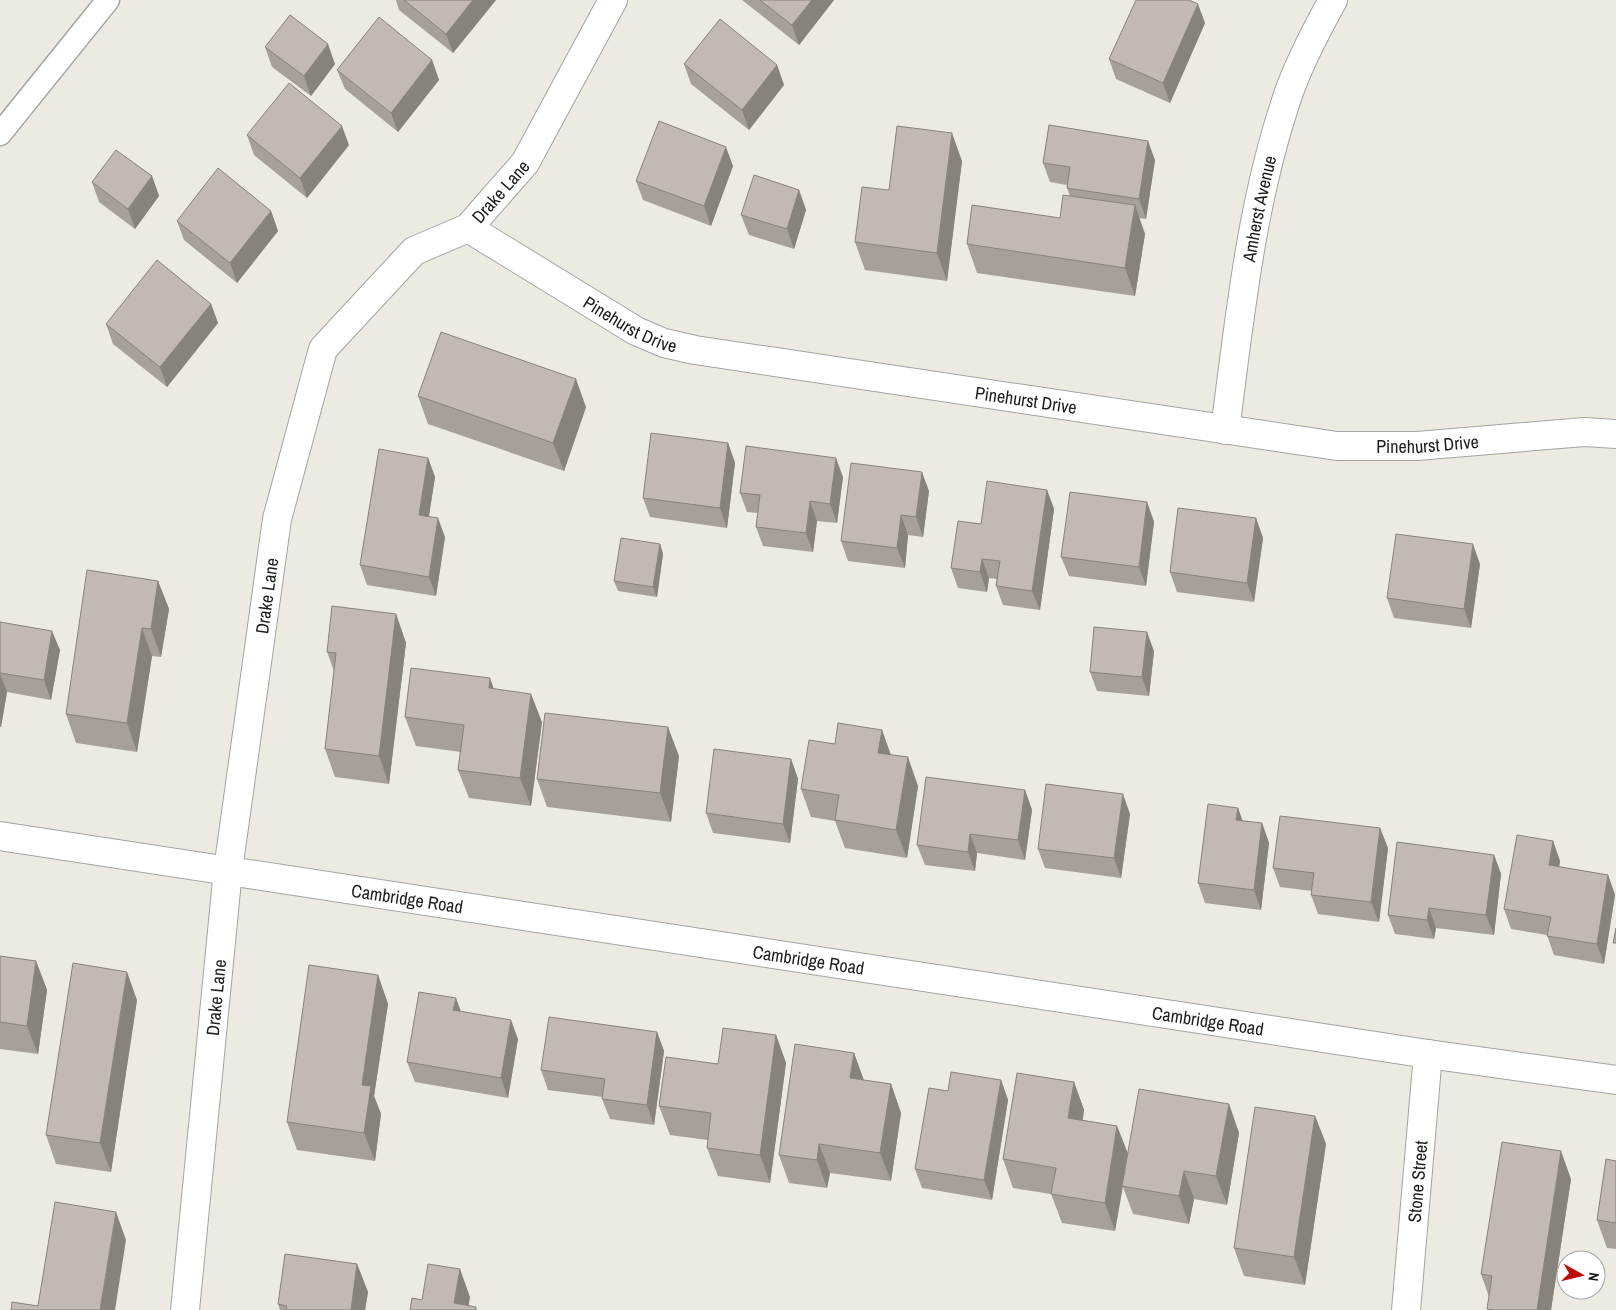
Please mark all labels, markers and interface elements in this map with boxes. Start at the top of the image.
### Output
street label: Amherst Avenue [1236,153,1282,265]
street label: Drake Lane [466,154,535,228]
street label: Pinehurst Drive [579,289,679,358]
street label: Pinehurst Drive [973,380,1079,419]
street label: Pinehurst Drive [1376,428,1480,459]
street label: Drake Lane [249,556,284,635]
street label: Cambridge Road [350,877,465,919]
street label: Cambridge Road [751,939,866,980]
street label: Drake Lane [199,958,232,1037]
street label: Cambridge Road [1151,1000,1265,1041]
street label: Stone Street [1401,1139,1433,1223]
north arrow [1556,1250,1606,1300]
text: N [1584,1271,1603,1282]

